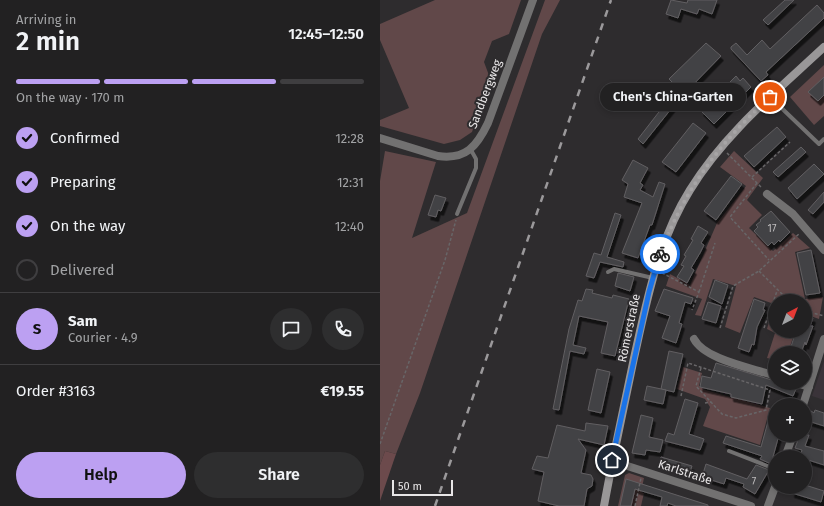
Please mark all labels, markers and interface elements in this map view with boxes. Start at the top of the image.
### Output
text: Arriving in [16,12,76,27]
text: 12:45–12:50 [288,25,364,43]
text: 2 min [16,26,80,57]
street label: Sandbergweg [465,57,505,131]
pin [753,80,787,114]
callout: Chen's China-Garten [600,83,746,111]
icon: bag [759,86,781,108]
text: Chen's China-Garten [613,89,733,104]
text: On the way · 170 m [16,90,124,105]
icon: check [16,127,38,149]
text: Confirmed [50,129,120,147]
text: 12:28 [335,131,364,146]
icon: check [16,171,38,193]
text: Preparing [50,173,115,191]
text: 12:31 [337,175,364,190]
icon: check [16,215,38,237]
text: On the way [50,217,125,235]
text: 12:40 [335,219,364,234]
house number: 17 [768,223,777,235]
courier [640,234,680,274]
icon: bike [649,243,671,265]
text: Delivered [50,261,114,279]
street label: Römerstraße [615,292,643,364]
north arrow [768,294,812,338]
map controls [768,294,812,494]
button: chat [270,308,312,350]
button: phone [322,308,364,350]
text: Sam [68,312,97,330]
text: S [33,320,41,338]
text: Courier · 4.9 [68,330,138,345]
button: layers [768,346,812,390]
text: Order #3163 [16,382,95,400]
text: €19.55 [320,382,364,400]
button: + [768,398,812,442]
pin [595,443,629,477]
icon: home [601,449,623,471]
button: − [768,450,812,494]
button: Help [16,452,186,498]
button: Share [194,452,364,498]
street label: Karlstraße [656,457,714,487]
house number: 7 [752,476,757,488]
scale bar [392,478,453,497]
text: 50 m [398,480,422,493]

